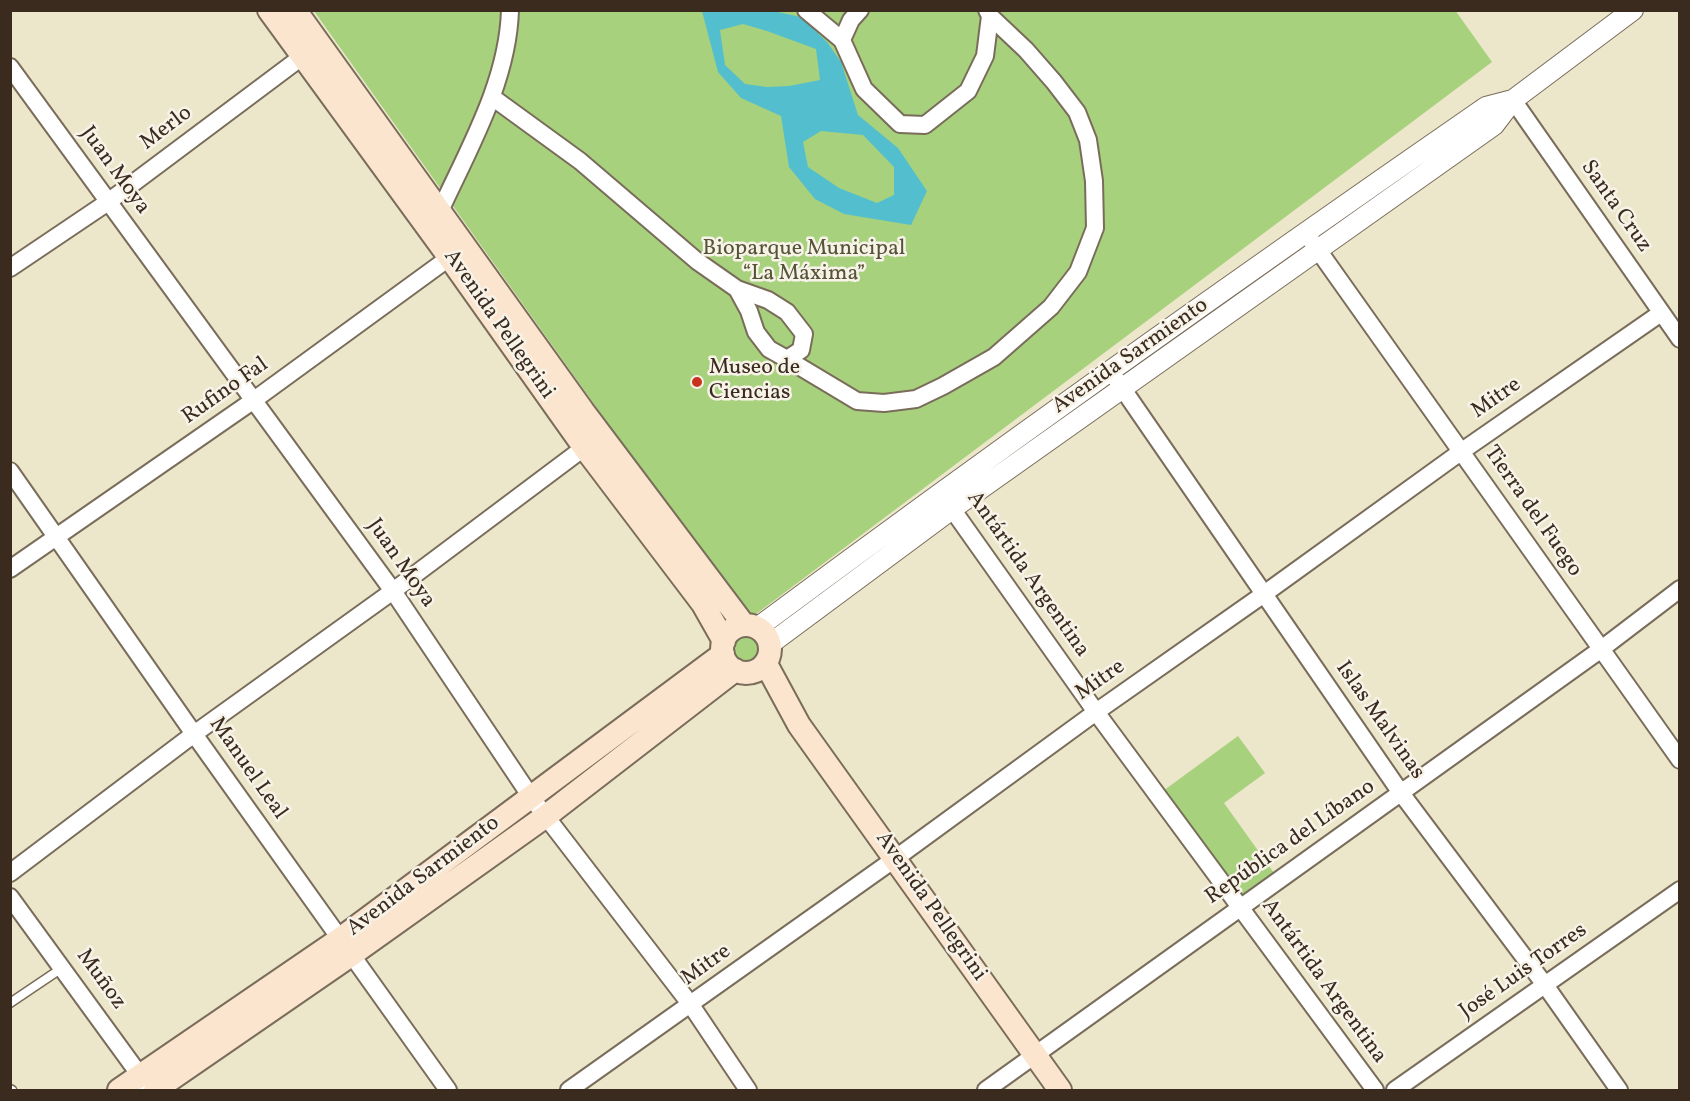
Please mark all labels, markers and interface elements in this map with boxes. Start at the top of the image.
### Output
street label: Merlo [136,101,198,157]
street label: Juan Moya [73,122,155,220]
street label: Santa Cruz [1574,156,1656,258]
park label: Bioparque Municipal “La Máxima” [703,237,905,288]
street label: Avenida Pellegrini [437,245,559,405]
street label: Avenida Sarmiento [1048,293,1214,421]
street label: Rufino Fal [178,353,274,431]
place label: Museo de Ciencias [709,356,800,408]
street label: Mitre [1467,373,1527,425]
marker: Museo de Ciencias [690,375,704,389]
street label: Tierra del Fuego [1477,441,1587,583]
street label: Antártida Argentina [960,487,1094,663]
street label: Juan Moya [360,514,440,614]
street label: Mitre [1071,655,1131,707]
street label: Islas Malvinas [1329,657,1429,785]
street label: Manuel Leal [202,713,292,825]
street label: República del Líbano [1201,775,1381,911]
street label: Avenida Sarmiento [342,811,506,943]
street label: Avenida Pellegrini [869,827,991,987]
street label: Antártida Argentina [1255,895,1391,1069]
street label: José Luis Torres [1455,918,1593,1026]
street label: Mitre [677,939,737,993]
street label: Muñoz [69,945,131,1015]

